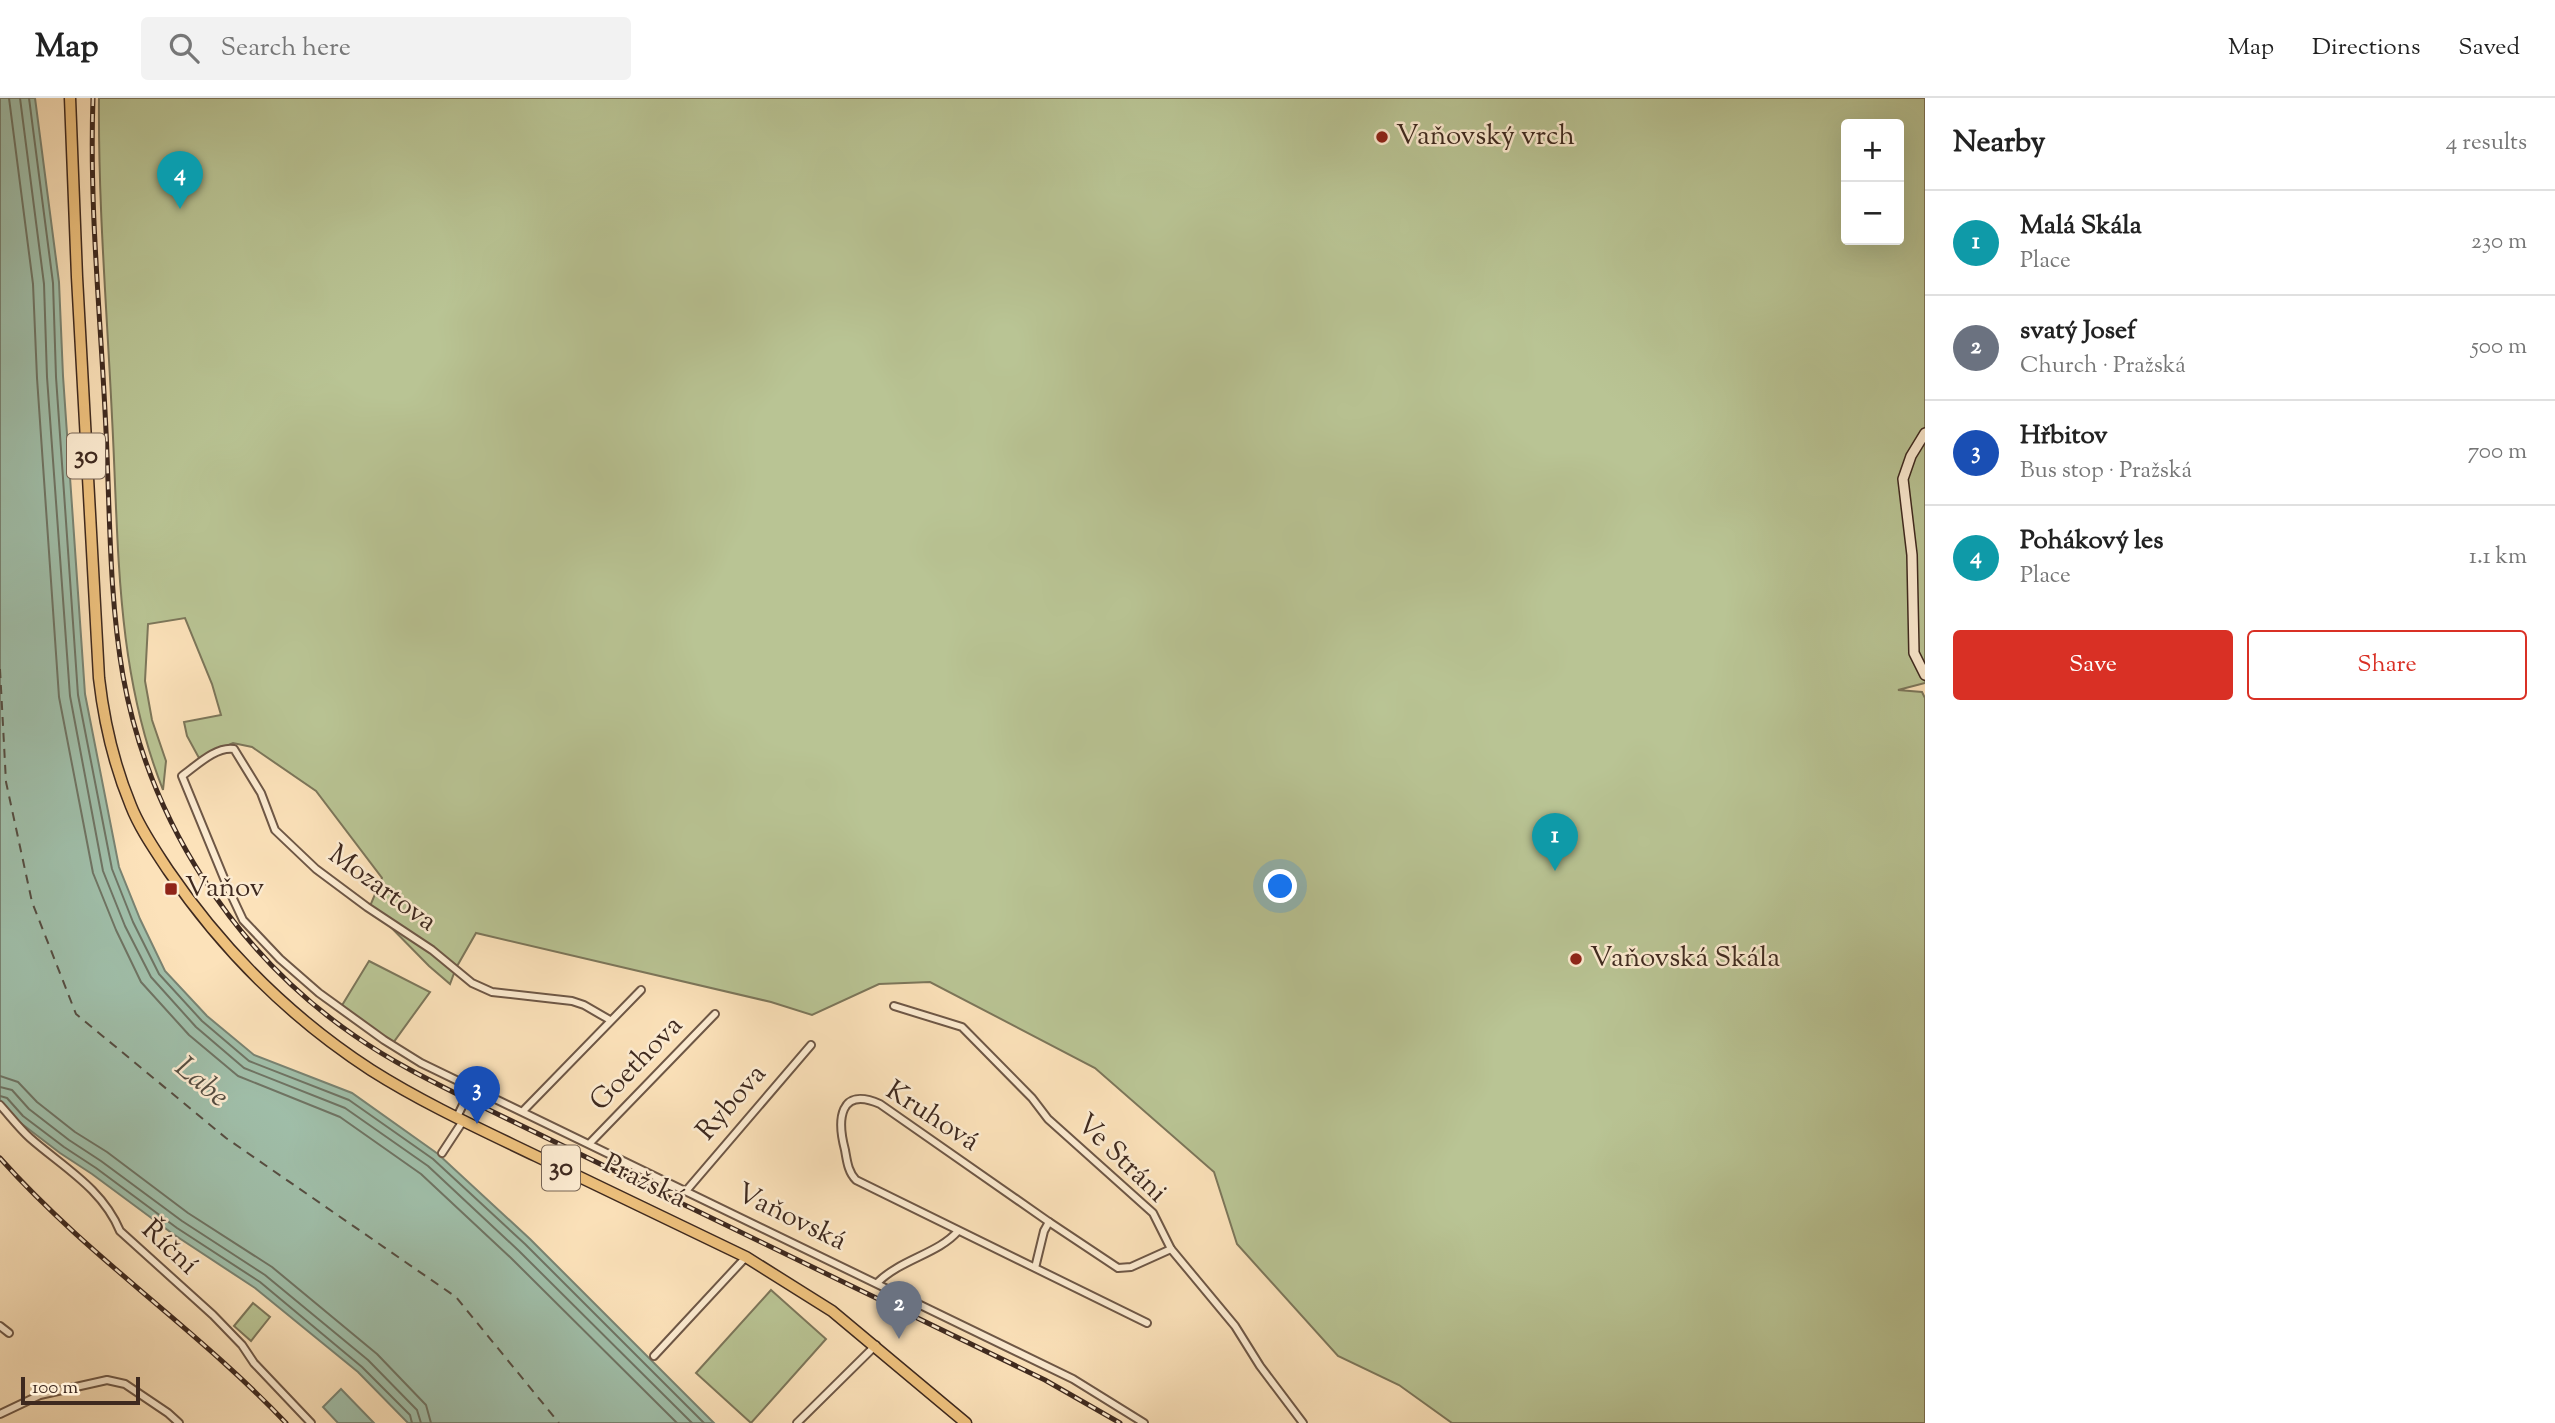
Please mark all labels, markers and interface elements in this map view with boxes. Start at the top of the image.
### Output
search box [141,17,631,80]
text: Map [35,24,99,72]
icon: search [165,29,203,67]
text: Search here [221,30,351,67]
text: Map [2228,31,2274,65]
text: Directions [2312,31,2420,65]
text: Saved [2458,31,2520,65]
place label: Vaňovský vrch [1396,117,1575,157]
map controls [1841,119,1904,245]
button: + [1841,119,1904,182]
text: Nearby [1953,122,2045,165]
text: 4 results [2446,127,2527,160]
marker: Vaňovský vrch [1374,129,1390,145]
pin: 4 [157,151,203,209]
button: − [1841,182,1904,245]
text: Malá Skála [2020,208,2142,245]
text: 1 [1972,226,1980,259]
text: 230 m [2471,226,2527,259]
text: Place [2020,245,2071,278]
text: svatý Josef [2020,313,2136,350]
text: 2 [1971,331,1981,364]
text: 500 m [2471,331,2527,364]
text: Church · Pražská [2020,350,2186,383]
text: Hřbitov [2020,418,2108,455]
road number: 30 [67,434,105,478]
text: 3 [1971,436,1981,469]
text: 700 m [2468,436,2527,469]
text: Bus stop · Pražská [2020,455,2192,488]
text: Pohákový les [2020,523,2163,560]
text: 4 [1970,541,1982,574]
text: 1.1 km [2469,541,2527,574]
text: Place [2020,560,2071,593]
button: Save [1953,630,2233,700]
button: Share [2247,630,2527,700]
pin: 1 [1532,813,1578,871]
street label: Mozartova [319,836,445,942]
place label: Vaňov [185,869,265,909]
your location [1263,869,1297,903]
marker: Vaňov [163,881,179,897]
place label: Vaňovská Skála [1590,939,1780,979]
marker: Vaňovská Skála [1568,951,1584,967]
street label: Goethova [581,1007,693,1121]
water label: Labe [164,1047,238,1119]
street label: Rybova [688,1056,777,1150]
pin: 3 [454,1066,500,1124]
street label: Kruhová [877,1072,987,1162]
street label: Ve Stráni [1066,1105,1176,1213]
street label: Pražská [595,1145,693,1219]
road number: 30 [542,1146,580,1190]
street label: Vaňovská [729,1174,853,1262]
street label: Říční [132,1211,206,1285]
pin: 2 [876,1281,922,1339]
scale bar [21,1374,140,1406]
text: 100 m [32,1375,78,1402]

